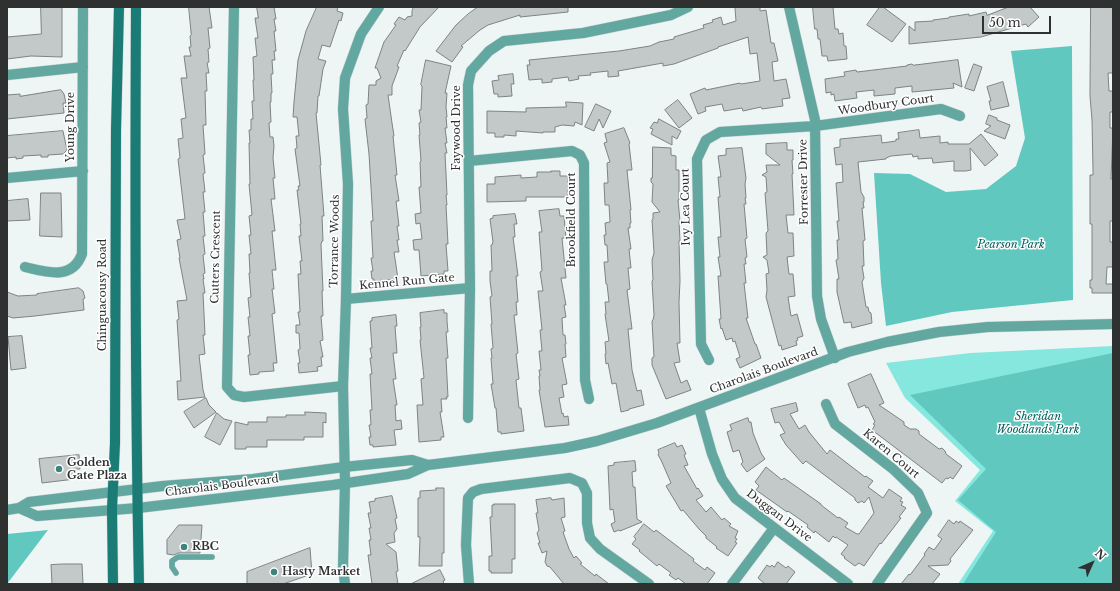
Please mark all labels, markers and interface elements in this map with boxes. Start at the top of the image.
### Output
scale bar [984,8,1053,34]
text: 50 m [989,15,1021,30]
street label: Faywood Drive [450,85,464,171]
street label: Young Drive [64,92,78,162]
street label: Woodbury Court [837,92,935,118]
street label: Forrester Drive [797,139,811,225]
street label: Ivy Lea Court [679,168,693,246]
street label: Brookfield Court [565,172,579,268]
street label: Torrance Woods [328,194,342,288]
street label: Cutters Crescent [209,210,223,304]
park label: Pearson Park [977,238,1045,252]
street label: Chinguacousy Road [96,239,110,351]
street label: Kennel Run Gate [359,271,455,293]
street label: Charolais Boulevard [708,345,820,397]
park label: Sheridan Woodlands Park [997,410,1079,436]
street label: Karen Court [860,427,922,481]
place label: Golden Gate Plaza [67,456,127,482]
marker: Golden Gate Plaza [54,464,64,474]
street label: Charolais Boulevard [164,472,280,500]
street label: Duggan Drive [744,487,814,545]
place label: RBC [192,540,219,554]
marker: RBC [179,542,189,552]
north arrow [1072,543,1112,583]
text: N [1092,546,1109,563]
place label: Hasty Market [282,565,360,579]
marker: Hasty Market [269,567,279,577]

